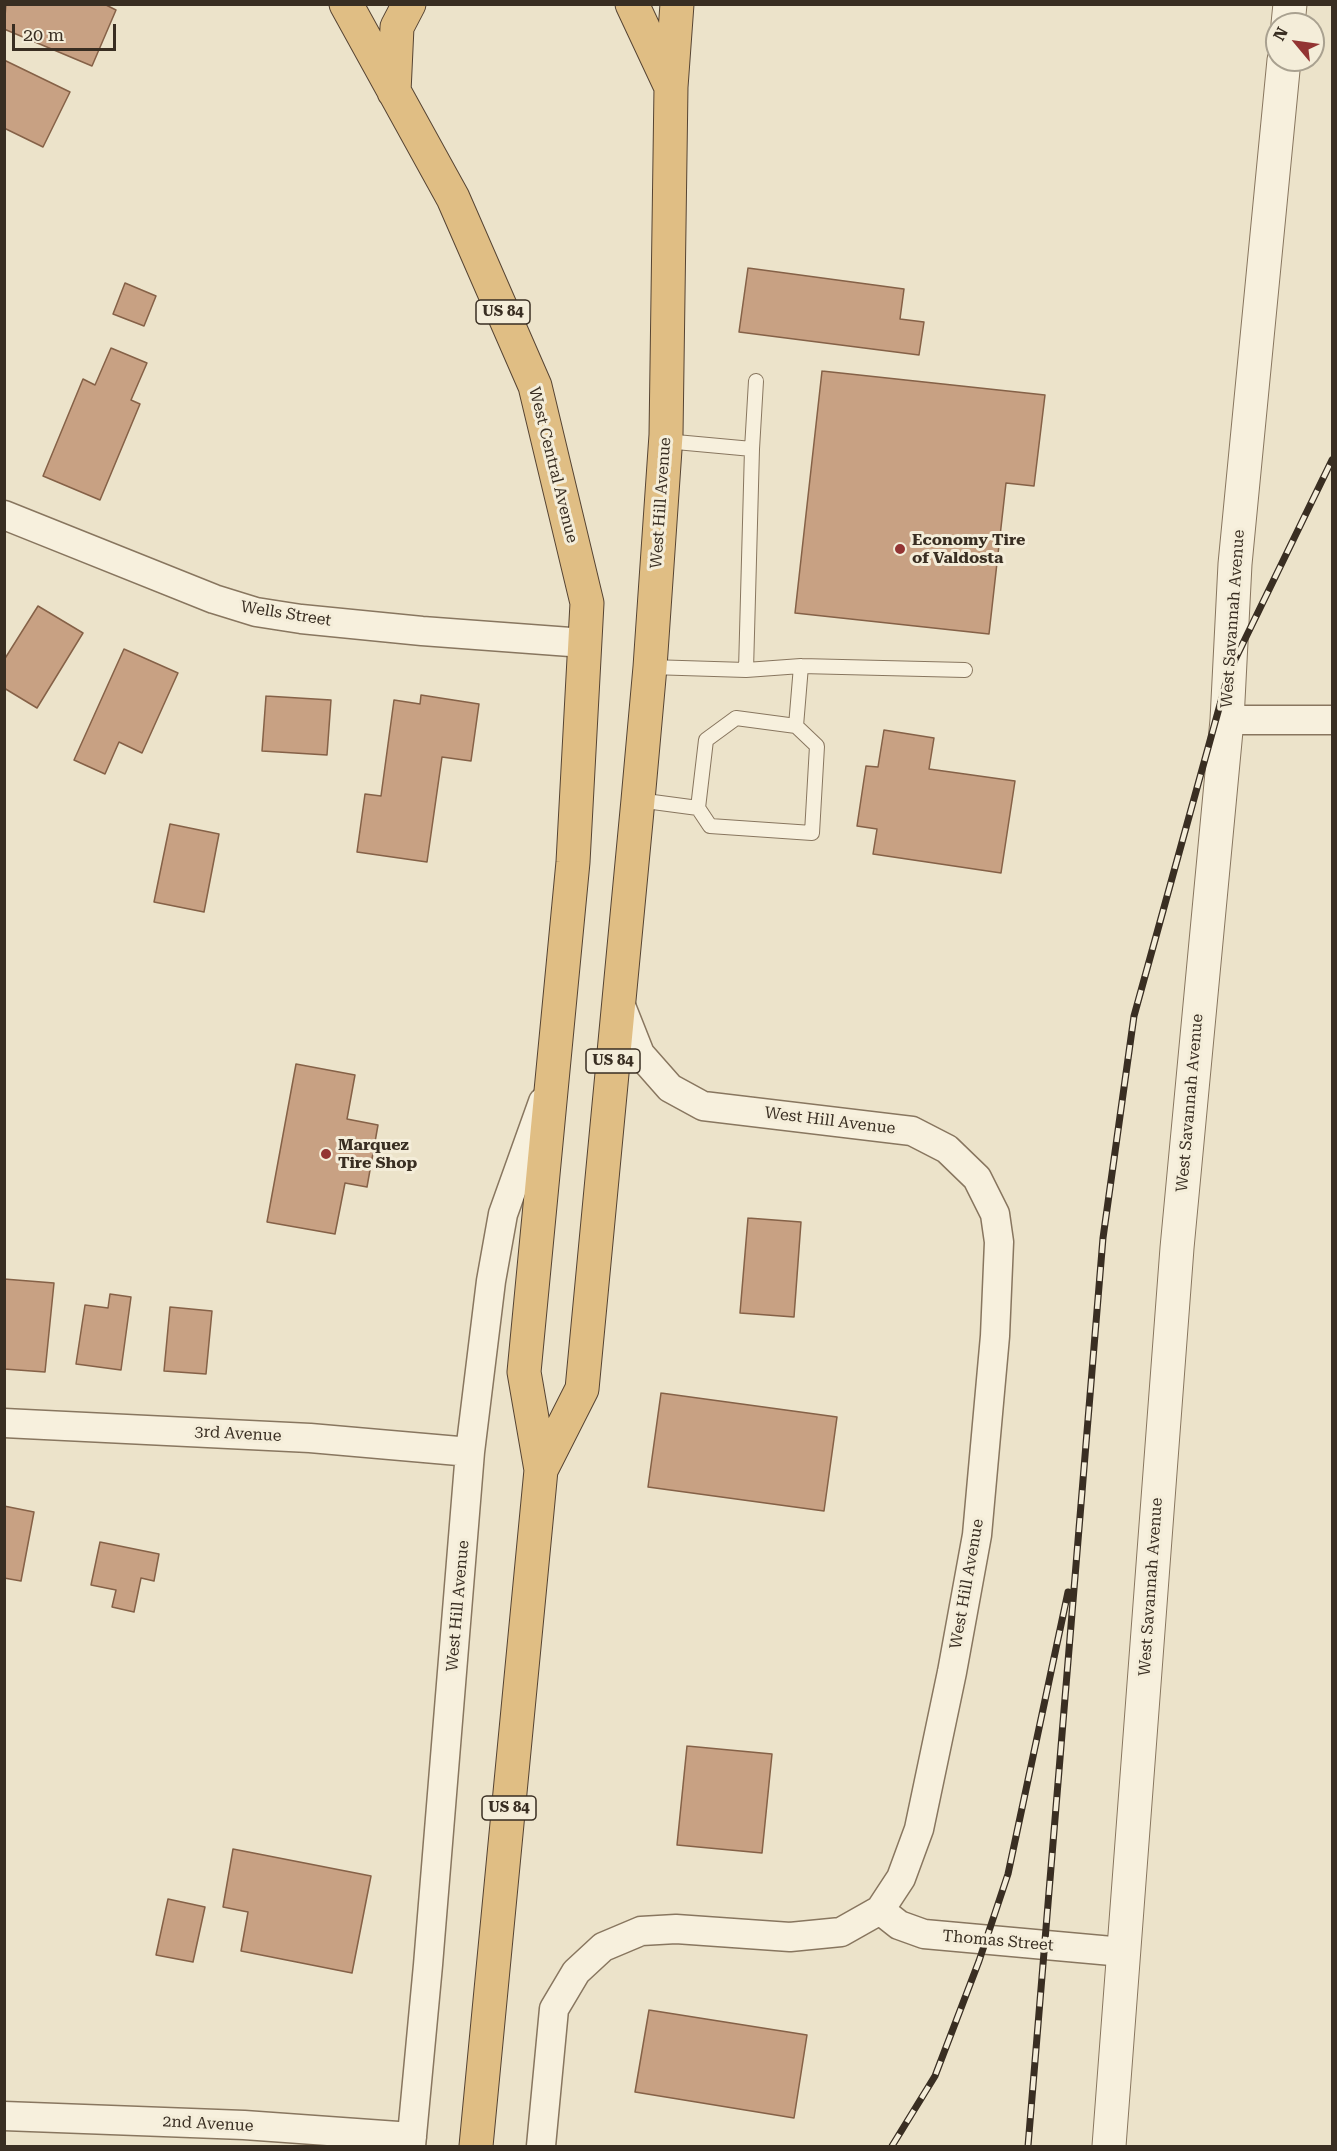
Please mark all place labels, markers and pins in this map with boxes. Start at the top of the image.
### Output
place label: Economy Tire of Valdosta [912,530,1025,568]
marker: Economy Tire of Valdosta [893,542,907,556]
place label: Marquez Tire Shop [338,1135,417,1173]
marker: Marquez Tire Shop [319,1147,333,1161]

